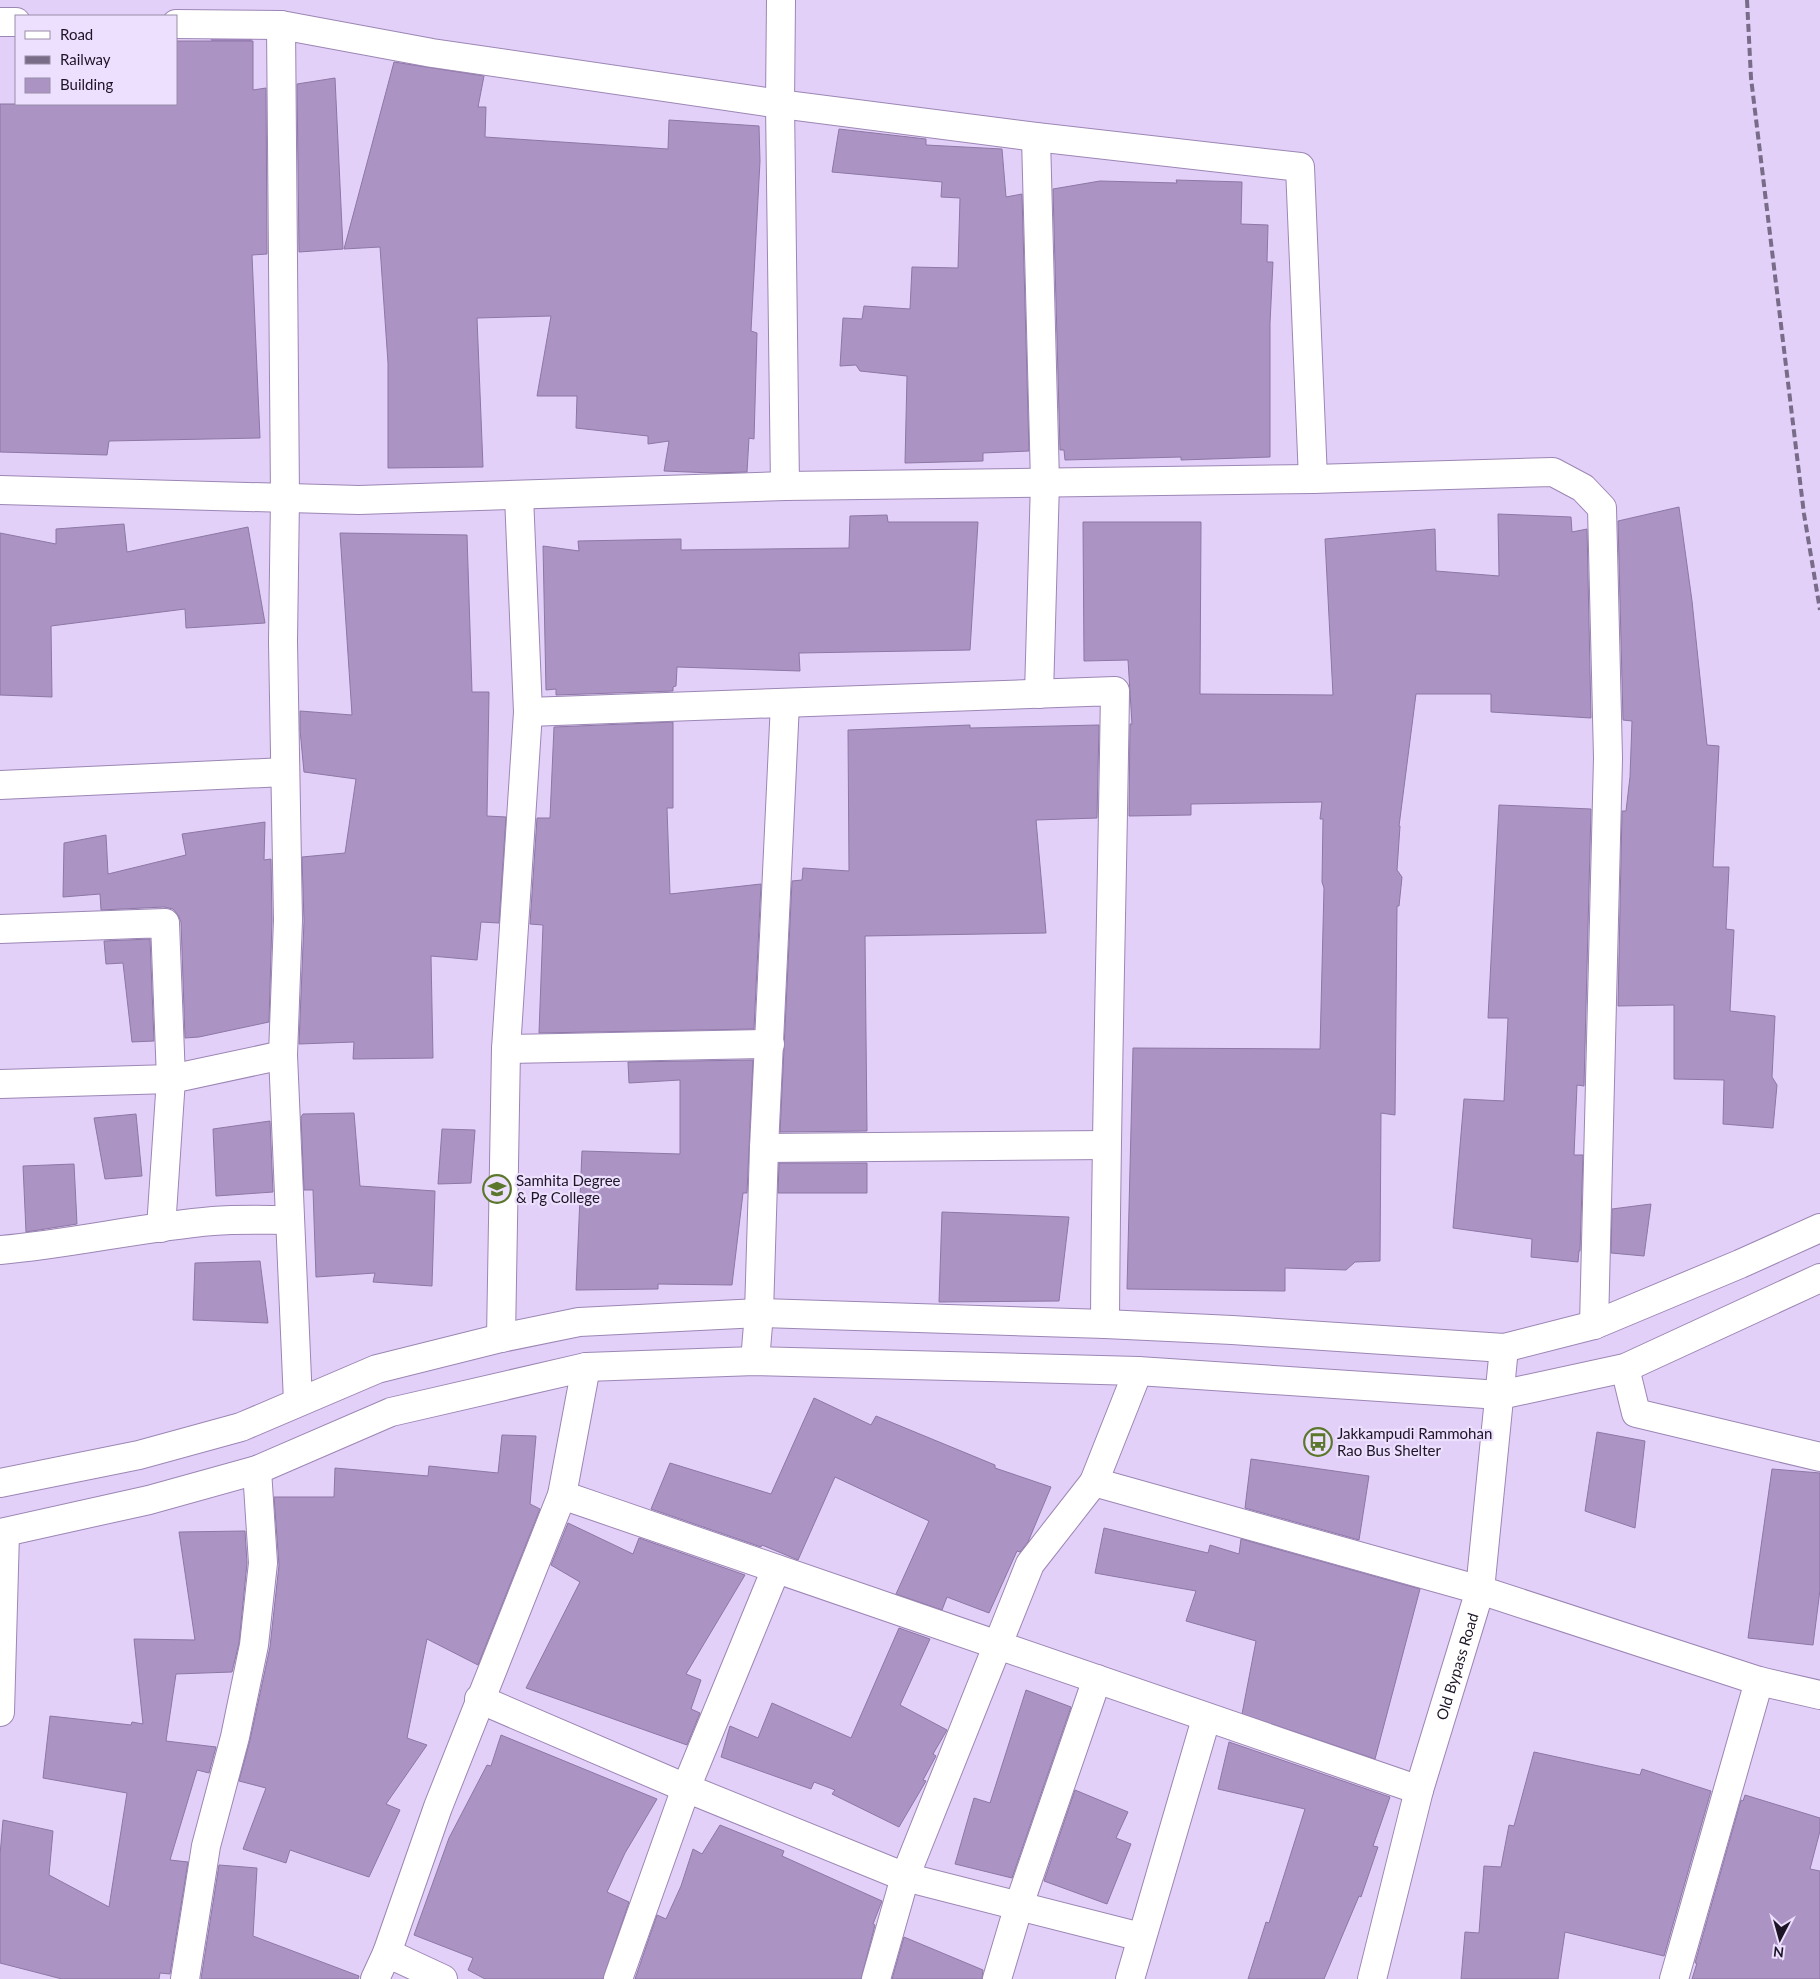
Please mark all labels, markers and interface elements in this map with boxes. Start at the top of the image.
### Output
legend [15,15,178,105]
text: Road [60,25,93,43]
text: Railway [60,50,111,68]
text: Building [60,75,113,93]
place label: Samhita Degree & Pg College [516,1171,621,1206]
school or university icon: Samhita Degree & Pg College [482,1174,512,1204]
place label: Jakkampudi Rammohan Rao Bus Shelter [1337,1424,1492,1459]
bus stop icon: Jakkampudi Rammohan Rao Bus Shelter [1303,1427,1333,1457]
street label: Old Bypass Road [1432,1611,1481,1722]
north arrow [1755,1914,1805,1964]
text: N [1772,1943,1785,1961]

